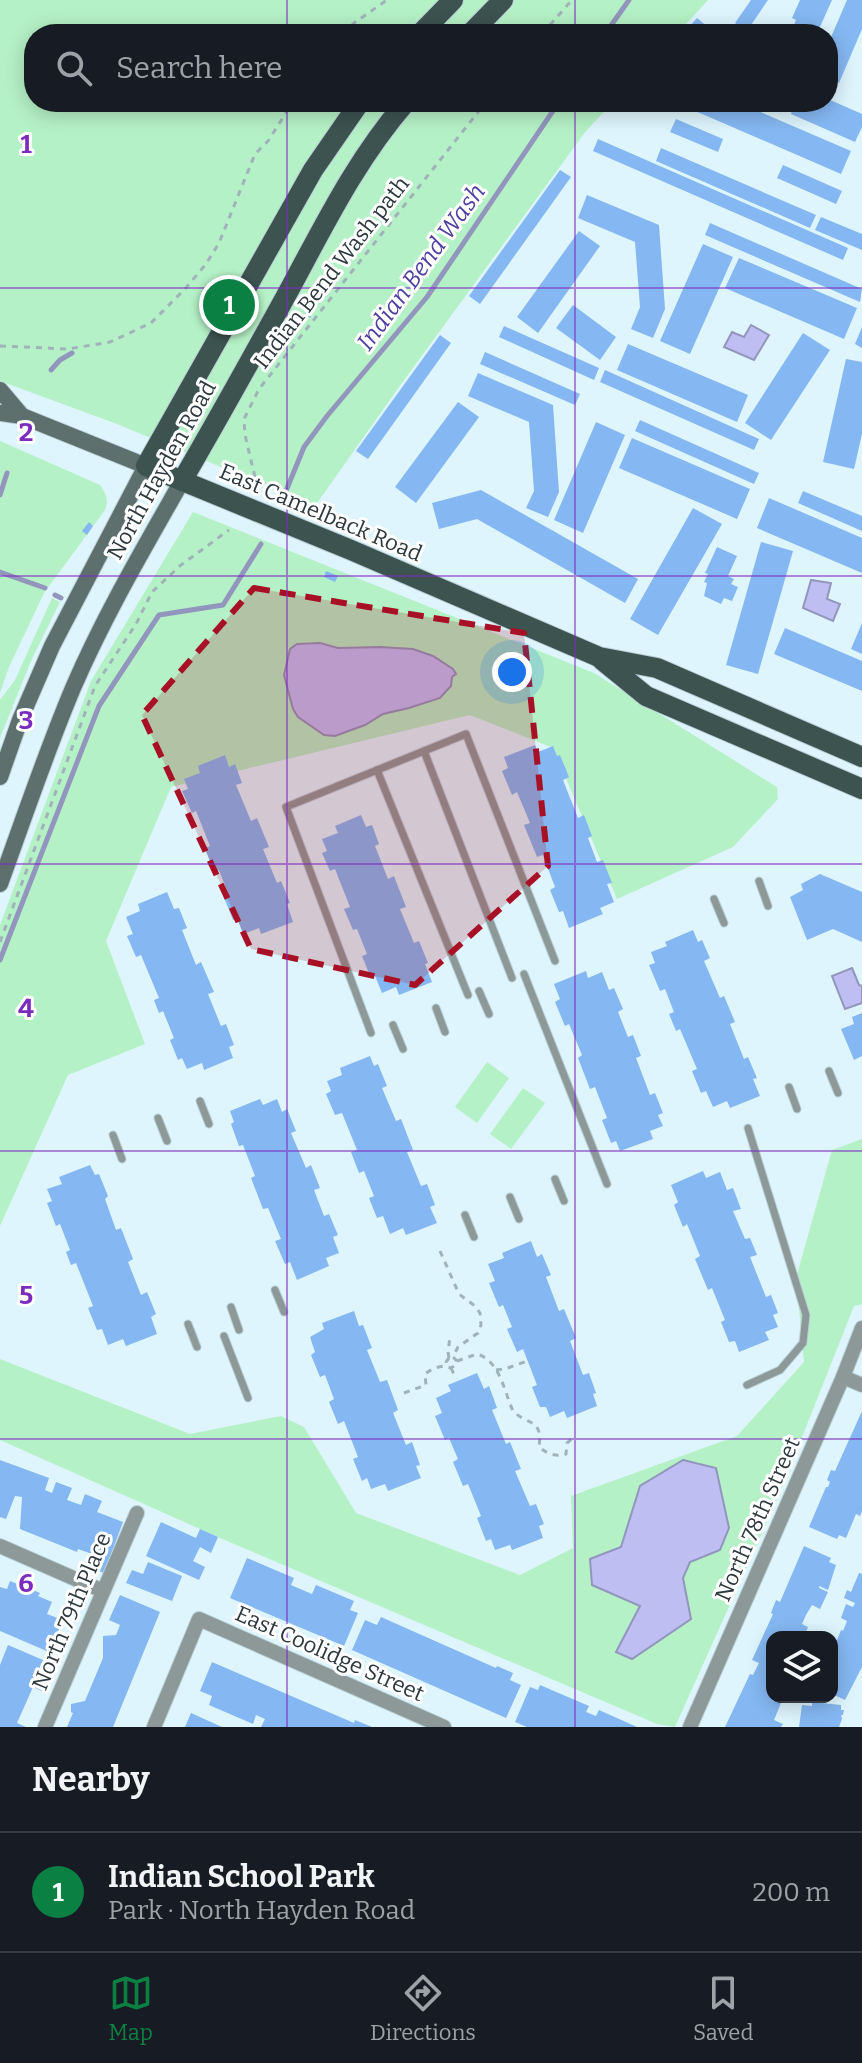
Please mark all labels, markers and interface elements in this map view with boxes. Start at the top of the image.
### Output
search box [24,24,838,112]
icon: search [52,46,96,90]
text: Search here [116,50,283,86]
text: 1 [20,129,32,160]
street label: Indian Bend Wash path [248,171,415,374]
water label: Indian Bend Wash [351,178,491,356]
pin: 1 [203,275,255,335]
street label: North Hayden Road [101,376,222,564]
text: 2 [19,417,33,448]
street label: East Camelback Road [215,458,426,567]
your location [492,652,532,692]
text: 3 [19,705,33,736]
text: 4 [18,993,34,1024]
text: 5 [19,1280,33,1311]
street label: North 78th Street [709,1433,806,1605]
street label: North 79th Place [26,1528,117,1694]
text: 6 [18,1568,34,1599]
street label: East Coolidge Street [231,1600,428,1707]
map controls [766,1631,838,1703]
button: layers [766,1631,838,1703]
text: Nearby [32,1759,150,1800]
text: Indian School Park [108,1859,375,1895]
text: 1 [52,1877,64,1908]
text: 200 m [753,1877,830,1908]
text: Park · North Hayden Road [108,1895,415,1926]
tab: Map [109,1971,153,2046]
tab: Directions [370,1971,476,2046]
tab: Saved [693,1971,753,2046]

